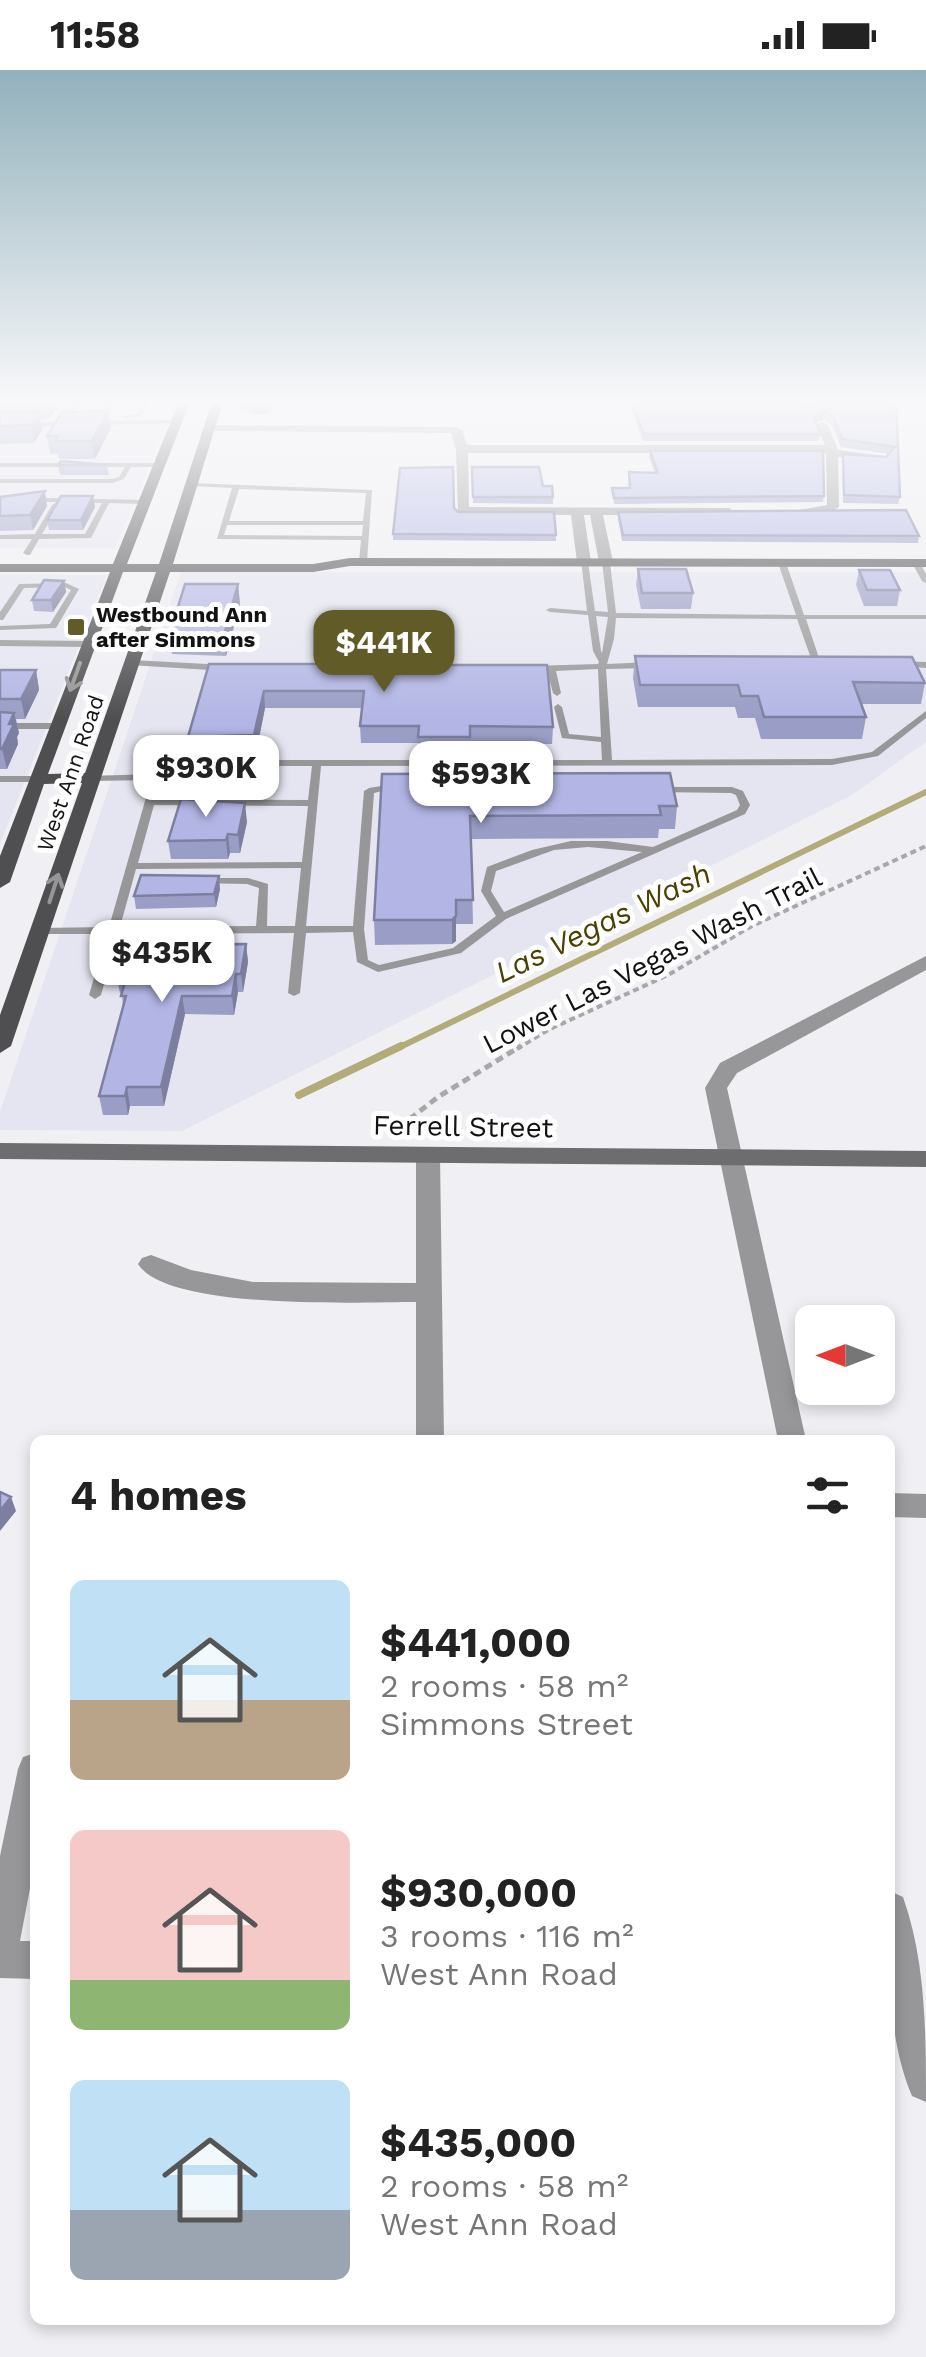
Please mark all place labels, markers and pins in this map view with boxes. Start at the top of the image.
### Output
place label: Westbound Ann after Simmons [96,602,267,652]
pin: $441K [314,610,454,695]
marker: Westbound Ann after Simmons [65,616,87,638]
pin: $930K [136,735,276,820]
pin: $593K [411,741,551,826]
pin: $435K [92,920,232,1005]

